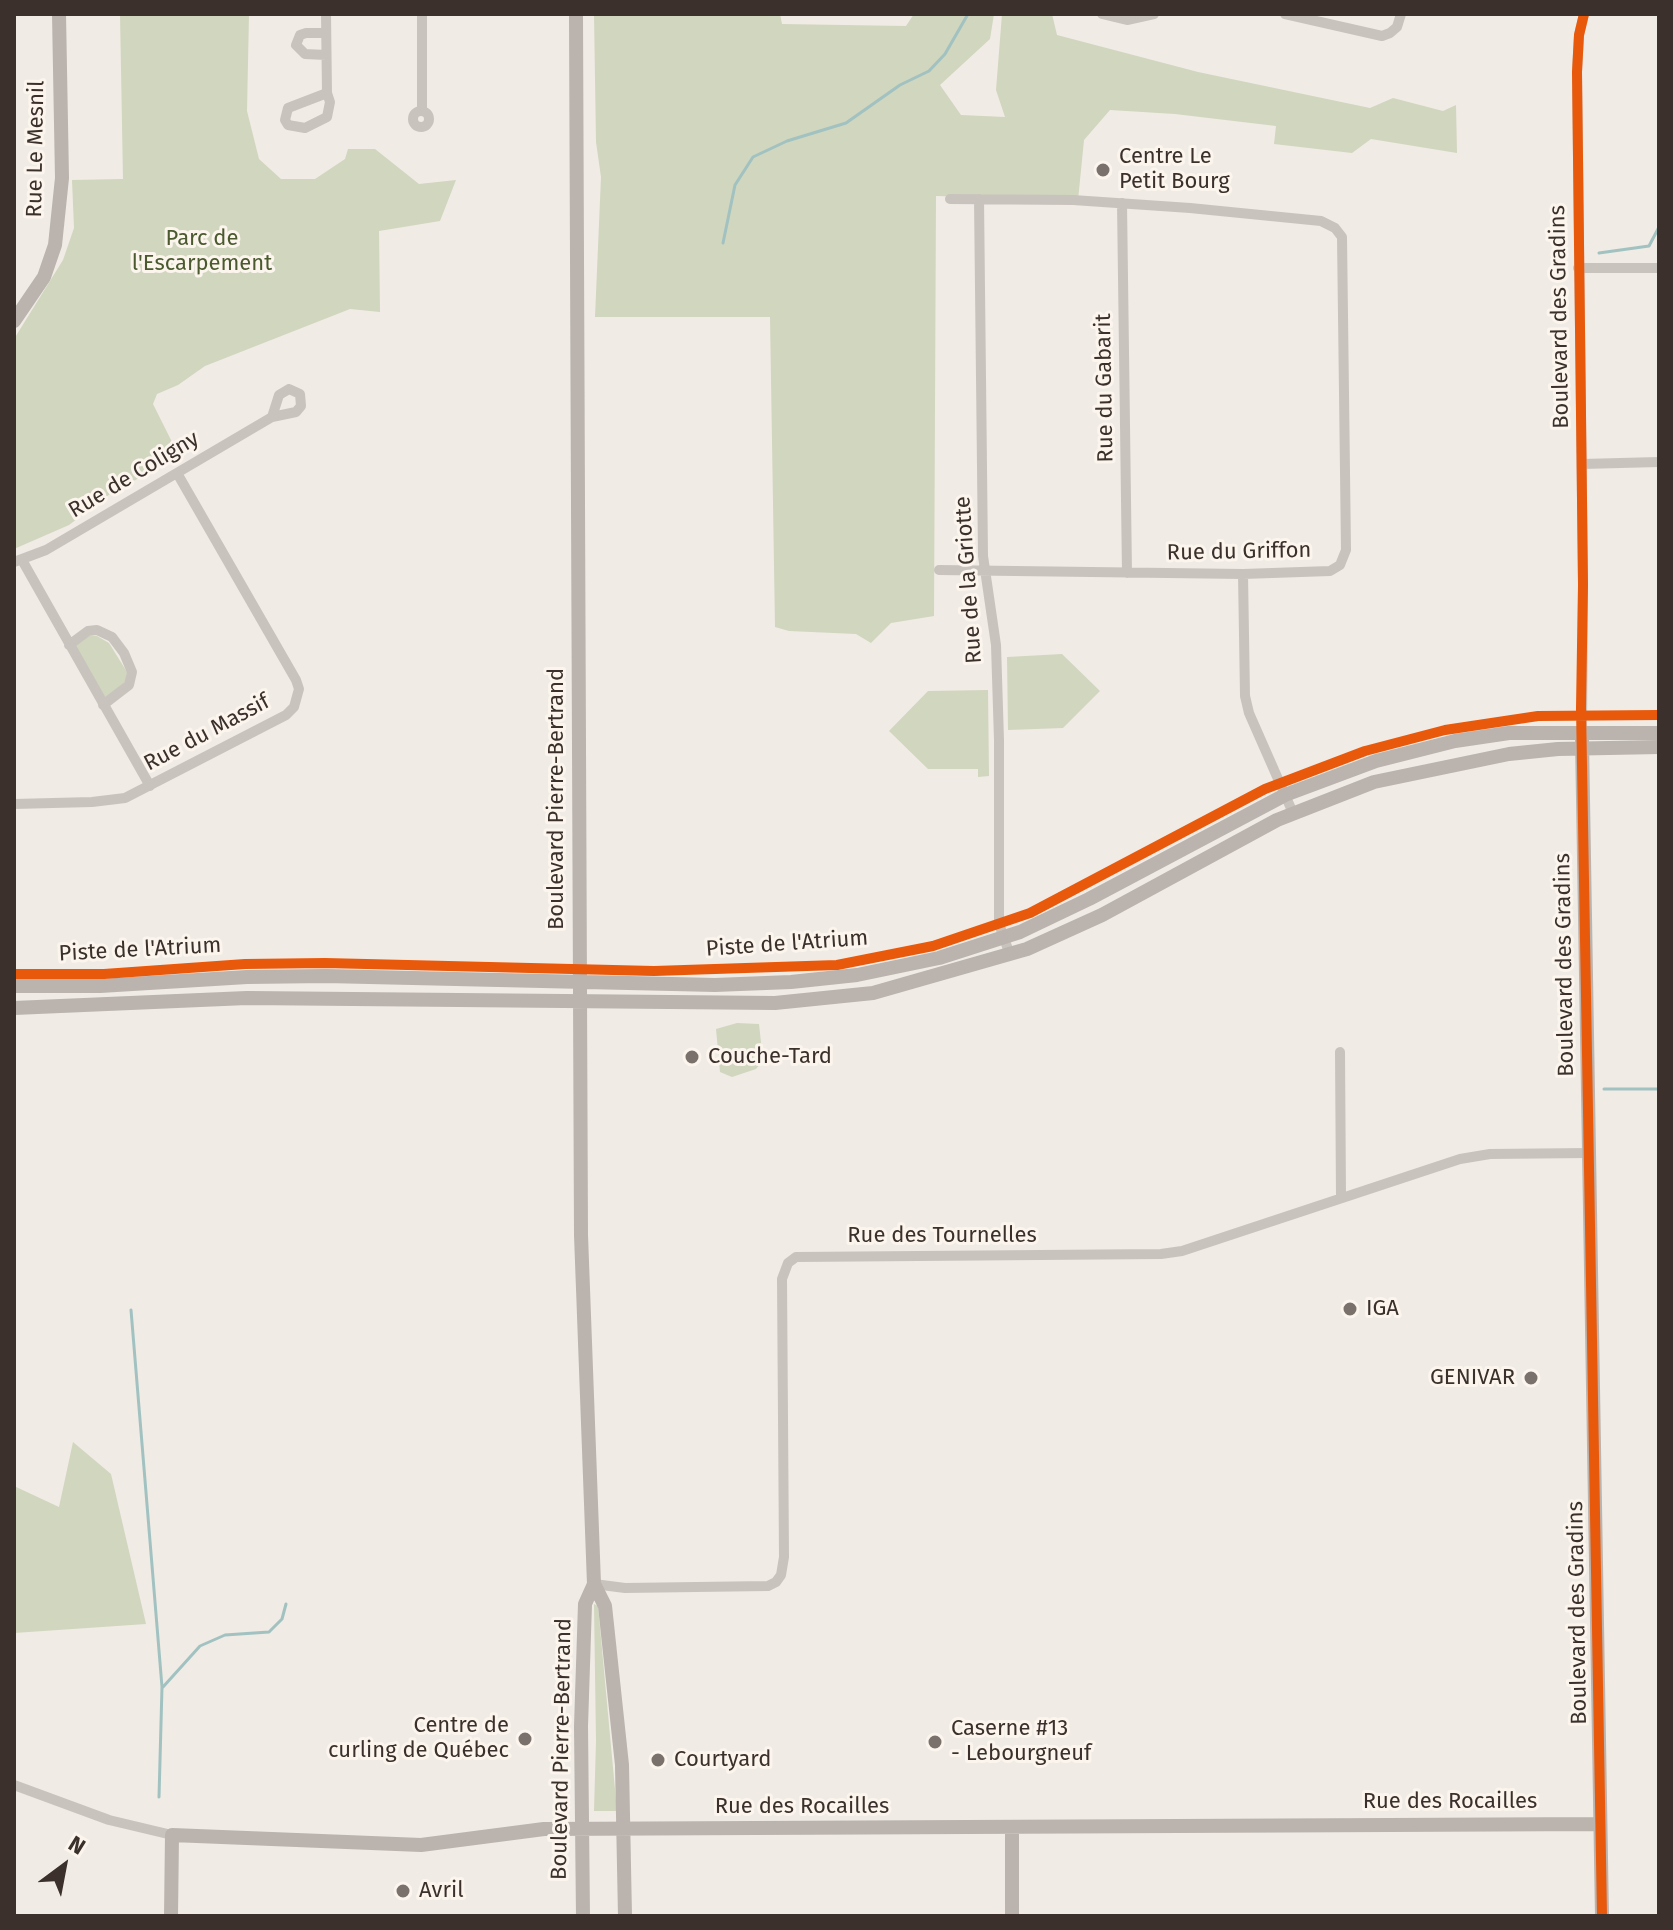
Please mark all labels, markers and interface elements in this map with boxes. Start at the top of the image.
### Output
street label: Rue Le Mesnil [22,80,50,218]
place label: Centre Le Petit Bourg [1119,144,1230,196]
marker: Centre Le Petit Bourg [1094,161,1112,179]
street label: Boulevard des Gradins [1545,205,1575,429]
park label: Parc de l'Escarpement [132,226,272,278]
street label: Rue du Gabarit [1091,313,1119,463]
street label: Rue de Coligny [64,426,204,524]
street label: Rue de la Griotte [950,495,988,665]
street label: Rue du Griffon [1166,538,1312,566]
street label: Boulevard Pierre-Bertrand [544,668,570,930]
street label: Rue du Massif [140,689,274,777]
street label: Boulevard des Gradins [1550,853,1580,1077]
street label: Piste de l'Atrium [705,925,869,963]
street label: Piste de l'Atrium [58,933,222,967]
place label: Couche-Tard [708,1044,832,1070]
marker: Couche-Tard [683,1048,701,1066]
street label: Rue des Tournelles [847,1223,1037,1249]
place label: IGA [1366,1296,1399,1322]
marker: IGA [1341,1300,1359,1318]
place label: GENIVAR [1430,1365,1515,1391]
marker: GENIVAR [1522,1369,1540,1387]
street label: Boulevard des Gradins [1563,1501,1593,1725]
street label: Boulevard Pierre-Bertrand [547,1618,577,1880]
place label: Centre de curling de Québec [328,1713,509,1764]
place label: Caserne #13 - Lebourgneuf [951,1716,1091,1768]
marker: Centre de curling de Québec [516,1730,534,1748]
marker: Caserne #13 - Lebourgneuf [926,1733,944,1751]
place label: Courtyard [674,1747,771,1773]
marker: Courtyard [649,1751,667,1769]
street label: Rue des Rocailles [1363,1789,1537,1815]
street label: Rue des Rocailles [715,1794,889,1820]
north arrow [24,1826,104,1906]
text: N [64,1830,90,1861]
place label: Avril [419,1878,464,1904]
marker: Avril [394,1882,412,1900]

